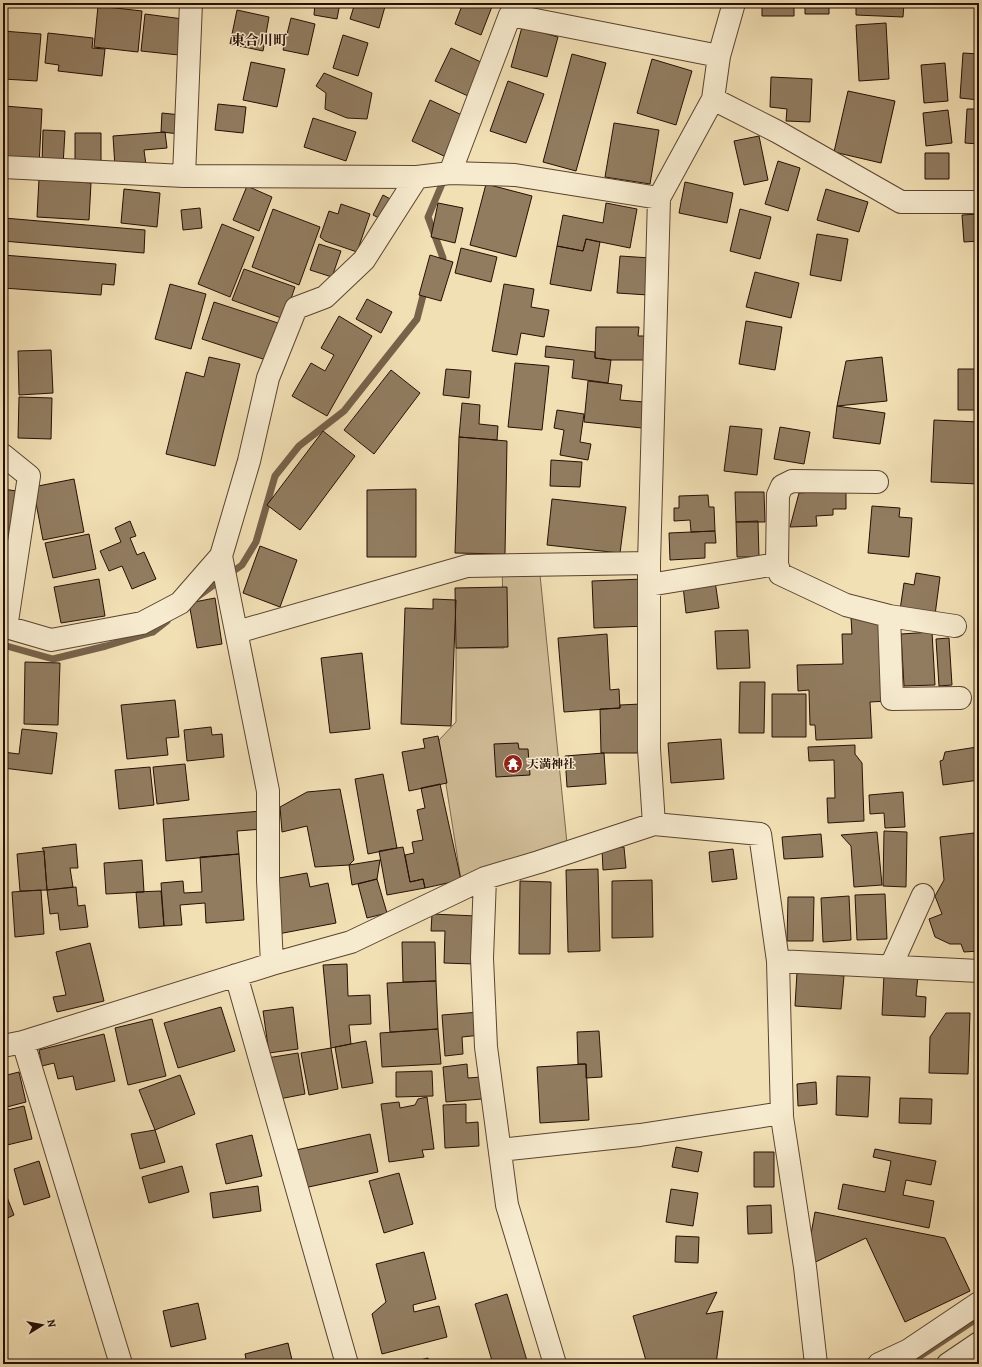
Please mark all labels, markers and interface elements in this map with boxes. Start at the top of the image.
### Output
district label: 東合川町 [231,31,288,50]
temple icon: 天満神社 [502,753,524,775]
place label: 天満神社 [527,756,575,772]
north arrow [22,1305,62,1345]
text: N [43,1318,59,1329]

